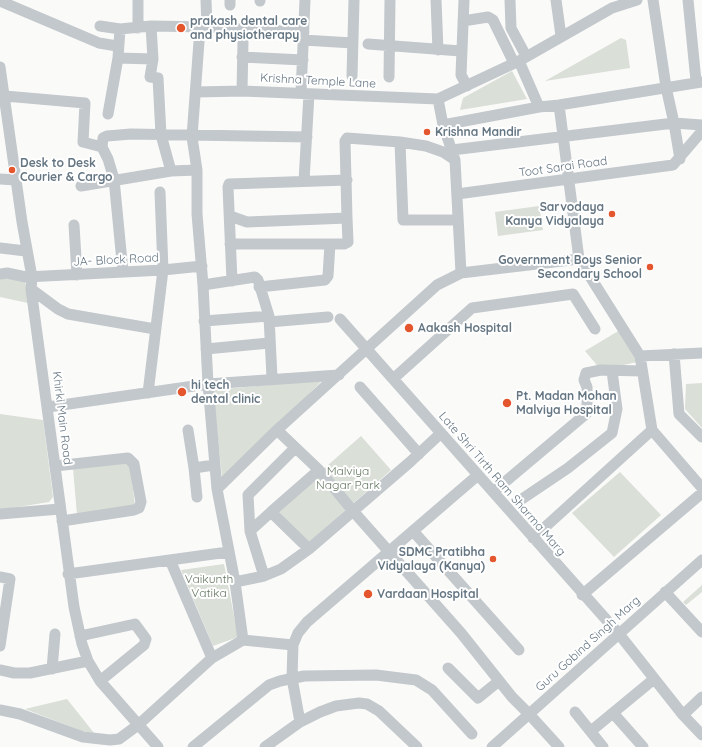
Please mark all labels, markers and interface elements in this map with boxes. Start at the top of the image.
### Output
place label: prakash dental care and physiotherapy [190,14,307,42]
marker: prakash dental care and physiotherapy [175,22,187,34]
street label: Krishna Temple Lane [260,71,376,91]
place label: Krishna Mandir [435,125,522,139]
marker: Krishna Mandir [422,127,432,137]
street label: Toot Sarai Road [518,154,608,180]
place label: Desk to Desk Courier & Cargo [20,156,113,184]
marker: Desk to Desk Courier & Cargo [7,165,17,175]
place label: Sarvodaya Kanya Vidyalaya [505,200,604,228]
marker: Sarvodaya Kanya Vidyalaya [607,209,617,219]
street label: JA- Block Road [73,251,159,269]
place label: Government Boys Senior Secondary School [498,253,642,281]
marker: Government Boys Senior Secondary School [645,262,655,272]
place label: Aakash Hospital [418,321,512,335]
marker: Aakash Hospital [403,322,415,334]
street label: Khirki Main Road [49,370,75,466]
place label: hi tech dental clinic [191,378,260,406]
marker: hi tech dental clinic [176,386,188,398]
place label: Pt. Madan Mohan Malviya Hospital [516,389,617,417]
marker: Pt. Madan Mohan Malviya Hospital [501,397,513,409]
street label: Late Shri Tirth Ram Sharma Marg [436,409,568,559]
park label: Malviya Nagar Park [316,464,380,492]
place label: SDMC Pratibha Vidyalaya (Kanya) [378,545,485,573]
marker: SDMC Pratibha Vidyalaya (Kanya) [488,554,498,564]
park label: Vaikunth Vatika [185,572,233,600]
place label: Vardaan Hospital [377,587,479,601]
marker: Vardaan Hospital [362,588,374,600]
street label: Guru Gobind Singh Marg [533,593,643,695]

